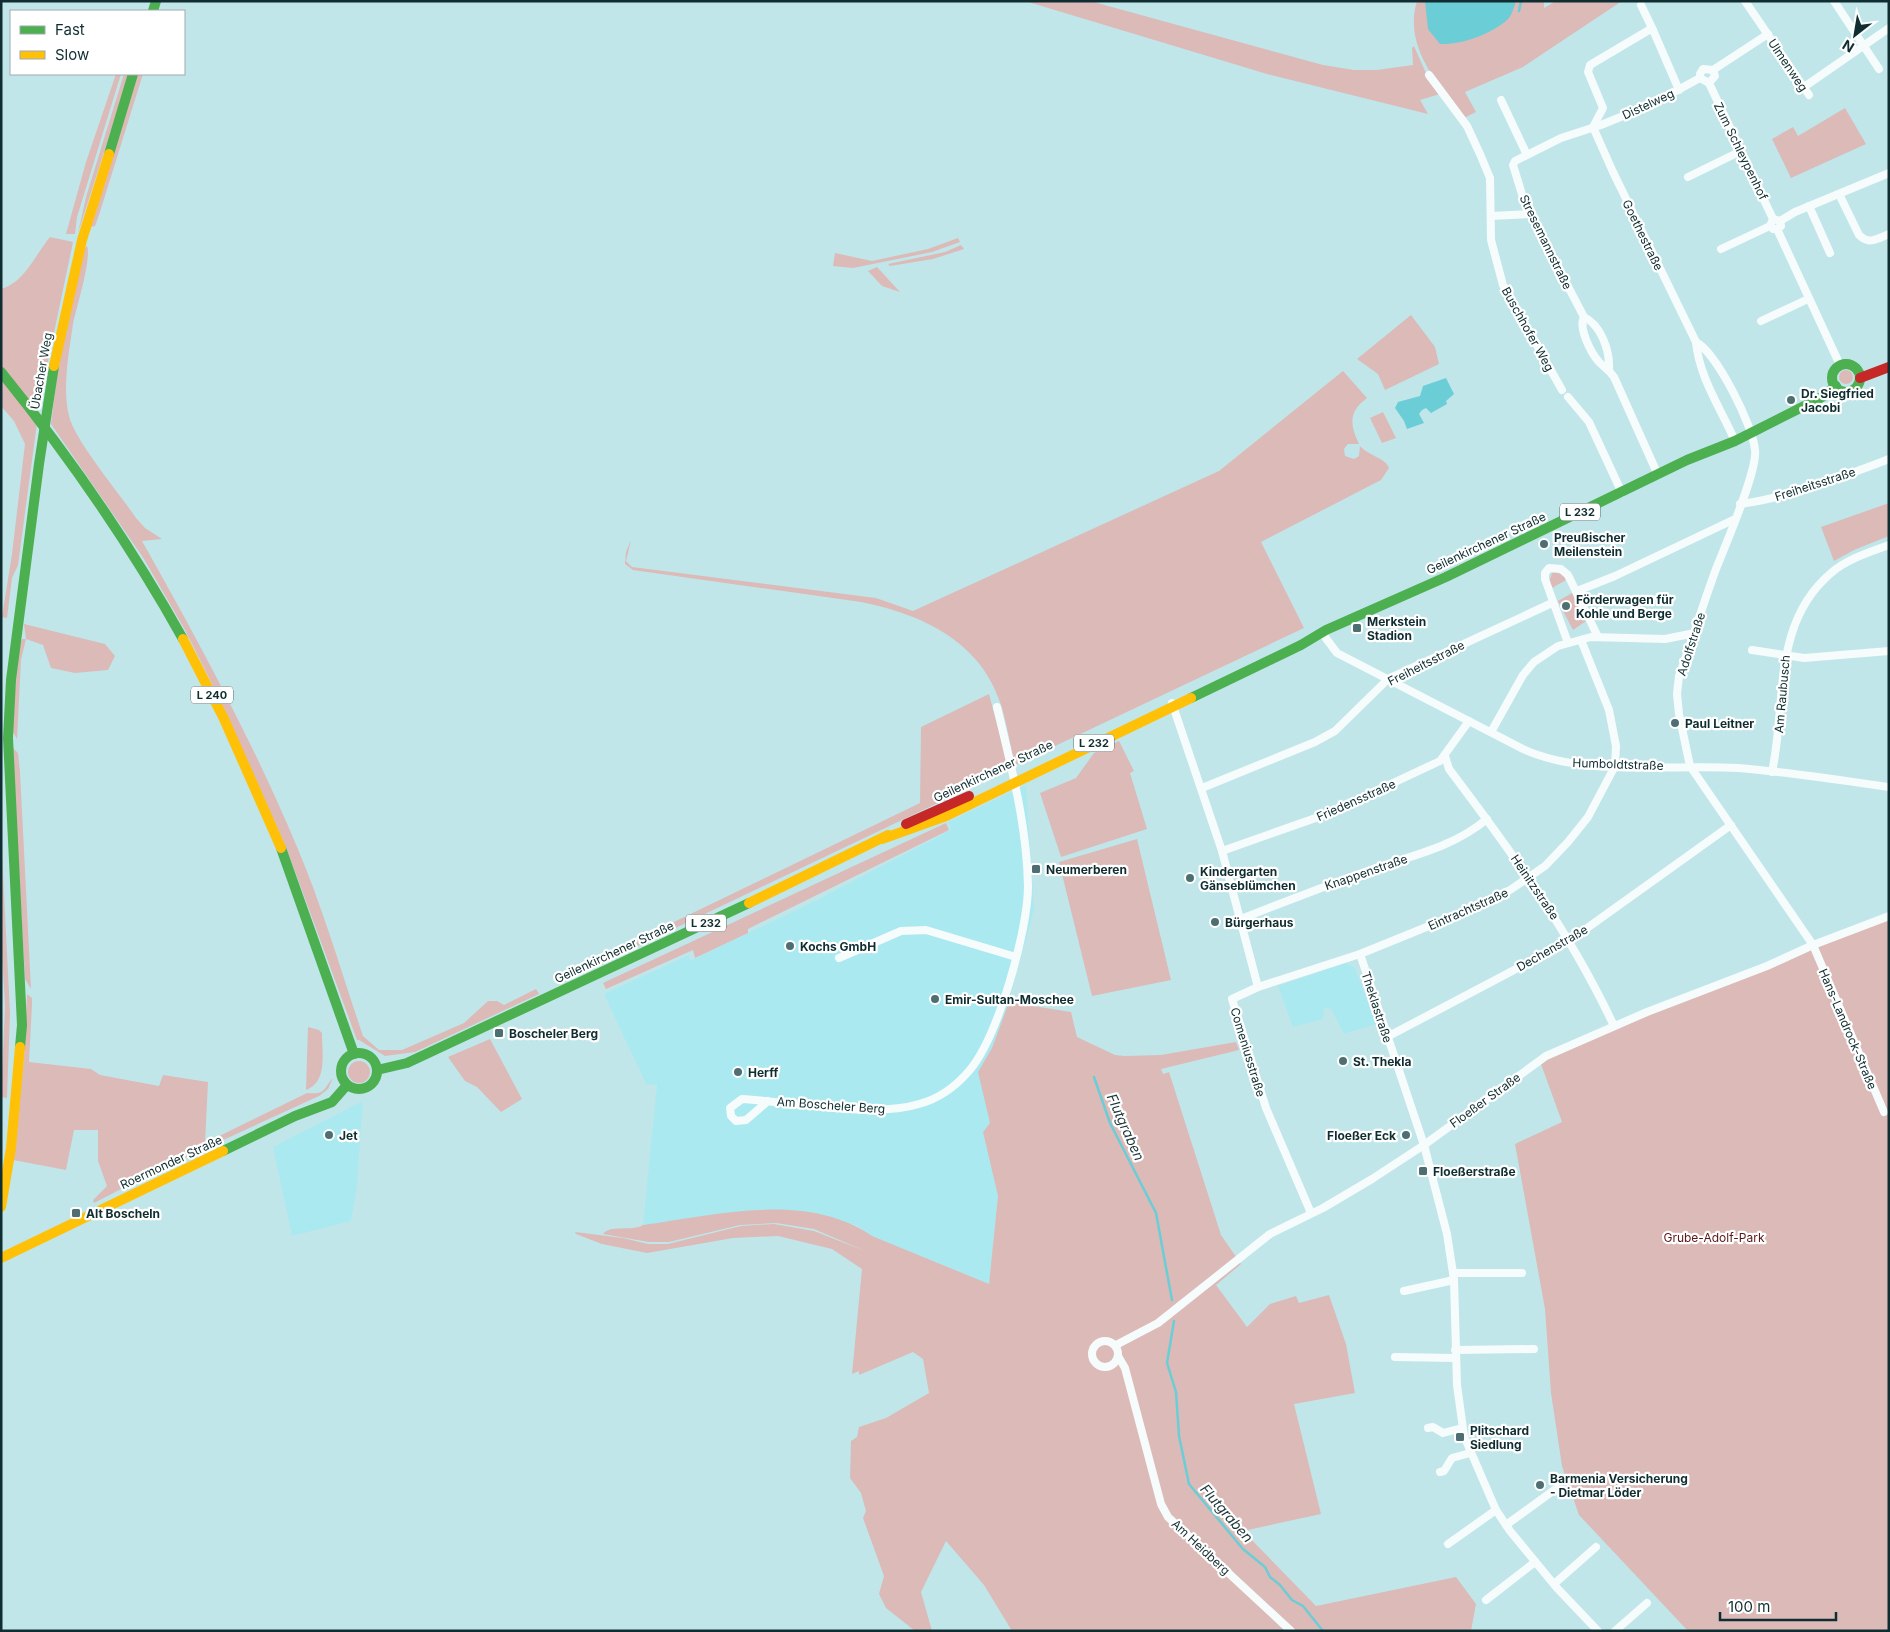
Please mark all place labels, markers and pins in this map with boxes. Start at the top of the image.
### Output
place label: Dr. Siegfried Jacobi [1801,386,1874,415]
marker: Dr. Siegfried Jacobi [1785,394,1797,406]
place label: Preußischer Meilenstein [1554,530,1626,559]
marker: Preußischer Meilenstein [1538,538,1550,550]
place label: Förderwagen für Kohle und Berge [1576,592,1674,621]
marker: Förderwagen für Kohle und Berge [1560,600,1572,612]
place label: Merkstein Stadion [1367,614,1426,643]
marker: Merkstein Stadion [1351,622,1363,634]
place label: Paul Leitner [1685,716,1754,731]
marker: Paul Leitner [1669,717,1681,729]
place label: Neumerberen [1046,862,1127,877]
marker: Neumerberen [1030,863,1042,875]
place label: Kindergarten Gänseblümchen [1200,864,1296,893]
marker: Kindergarten Gänseblümchen [1184,872,1196,884]
place label: Bürgerhaus [1225,915,1294,930]
marker: Bürgerhaus [1209,916,1221,928]
place label: Kochs GmbH [800,939,876,954]
marker: Kochs GmbH [784,940,796,952]
place label: Emir-Sultan-Moschee [945,992,1074,1007]
marker: Emir-Sultan-Moschee [929,993,941,1005]
place label: Boscheler Berg [509,1026,598,1041]
marker: Boscheler Berg [493,1027,505,1039]
place label: St. Thekla [1353,1054,1412,1069]
marker: St. Thekla [1337,1055,1349,1067]
place label: Herff [748,1065,779,1080]
marker: Herff [732,1066,744,1078]
place label: Jet [339,1128,358,1143]
place label: Floeßer Eck [1327,1128,1396,1143]
marker: Jet [323,1129,335,1141]
marker: Floeßer Eck [1400,1129,1412,1141]
place label: Floeßerstraße [1433,1164,1516,1179]
marker: Floeßerstraße [1417,1165,1429,1177]
place label: Alt Boscheln [86,1206,160,1221]
marker: Alt Boscheln [70,1207,82,1219]
place label: Plitschard Siedlung [1470,1423,1529,1452]
marker: Plitschard Siedlung [1454,1431,1466,1443]
place label: Barmenia Versicherung - Dietmar Löder [1550,1471,1688,1500]
marker: Barmenia Versicherung - Dietmar Löder [1534,1479,1546,1491]

